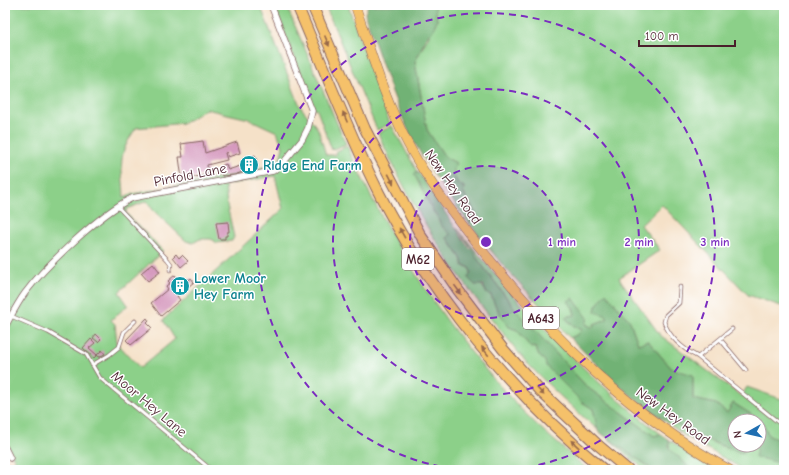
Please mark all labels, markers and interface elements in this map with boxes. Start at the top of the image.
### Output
scale bar [639,22,735,48]
text: 100 m [645,29,678,43]
one-way arrow [324,35,331,47]
one-way arrow [341,110,347,122]
street label: New Hey Road [421,146,485,228]
building icon: Ridge End Farm [238,154,260,176]
place label: Ridge End Farm [263,157,362,174]
street label: Pinfold Lane [152,160,228,190]
one-way arrow [387,173,394,185]
one-way arrow [398,227,405,239]
centre of rings [479,235,493,249]
text: 1 min [548,235,576,249]
text: 2 min [624,235,654,249]
text: 3 min [700,235,730,249]
road number: M62 [402,248,434,270]
place label: Lower Moor Hey Farm [194,270,266,303]
building icon: Lower Moor Hey Farm [169,275,191,297]
one-way arrow [454,284,462,295]
road number: A643 [523,307,559,329]
one-way arrow [480,345,489,356]
street label: Moor Hey Lane [108,367,190,441]
street label: New Hey Road [633,383,713,449]
one-way arrow [535,386,545,395]
north arrow [727,413,767,453]
text: N [731,430,745,439]
one-way arrow [570,440,580,449]

